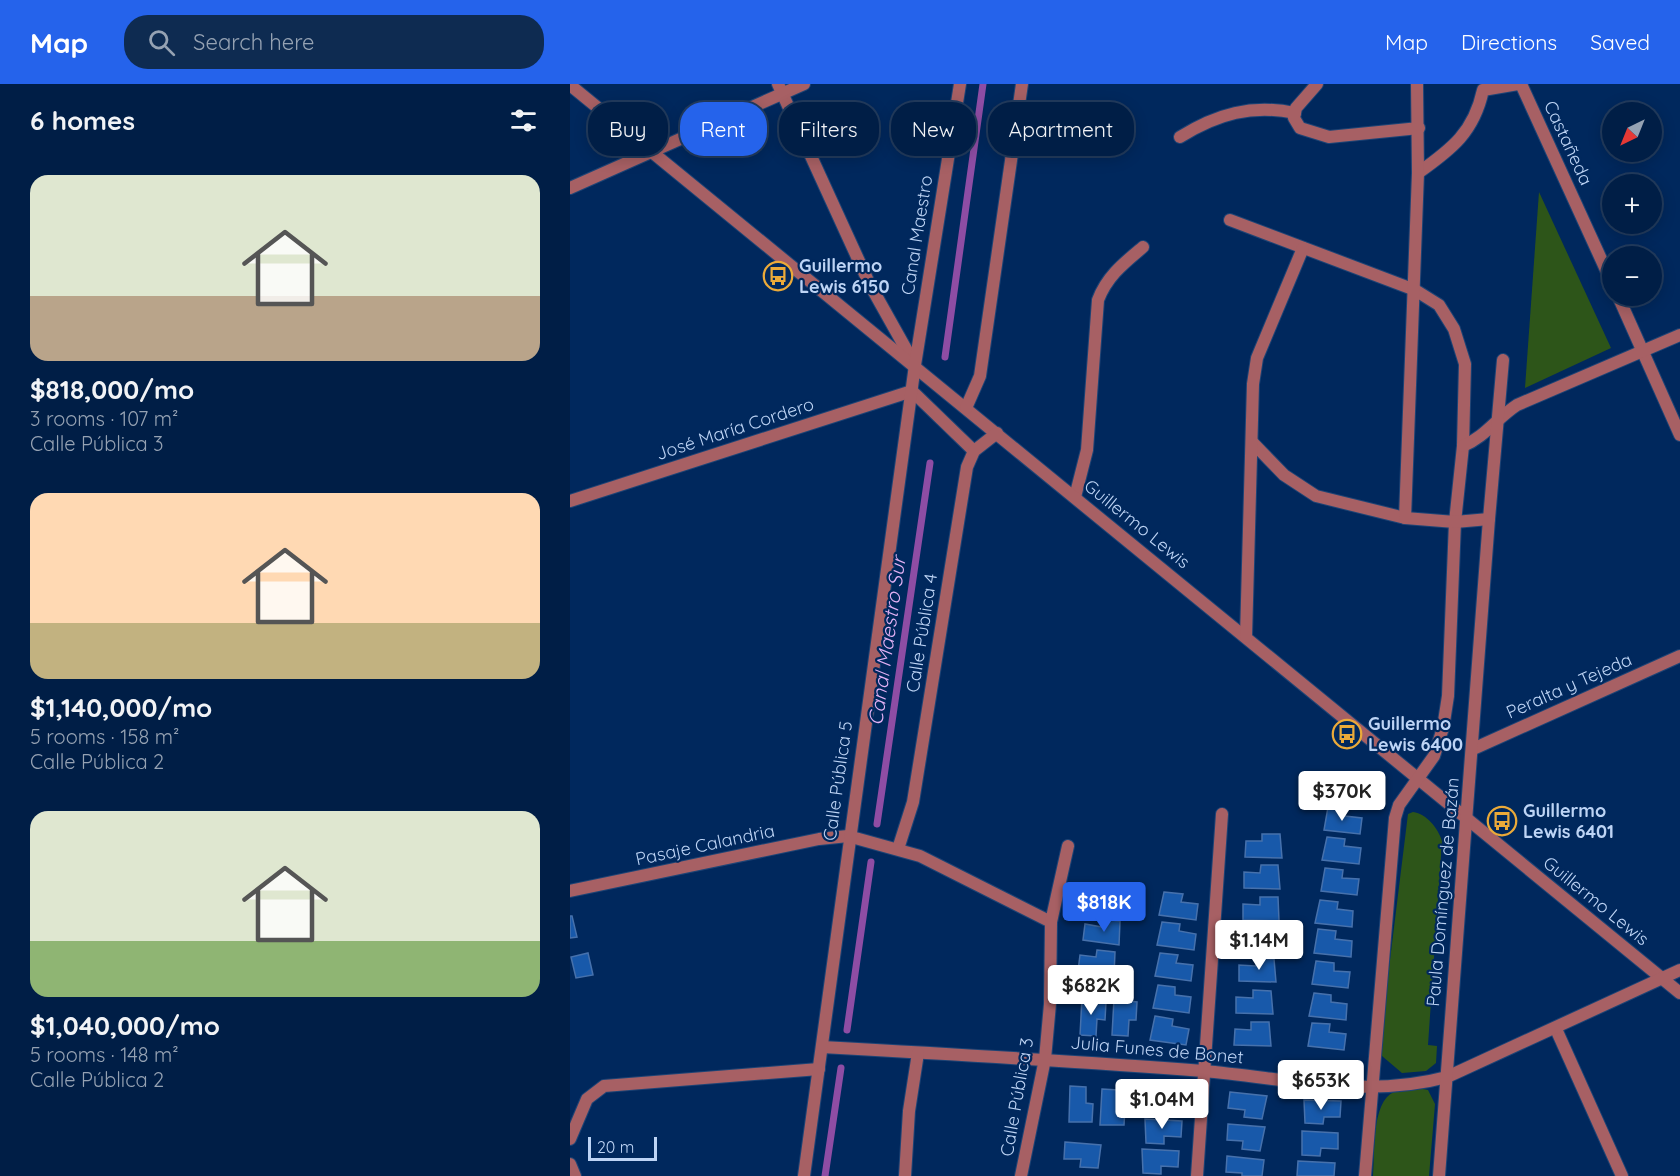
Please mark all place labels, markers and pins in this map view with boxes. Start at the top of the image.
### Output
place label: Guillermo Lewis 6150 [799,254,890,298]
bus stop icon: Guillermo Lewis 6150 [762,260,794,292]
place label: Guillermo Lewis 6400 [1368,712,1463,756]
bus stop icon: Guillermo Lewis 6400 [1331,718,1363,750]
pin: $370K [1300,771,1384,822]
place label: Guillermo Lewis 6401 [1523,799,1614,843]
bus stop icon: Guillermo Lewis 6401 [1486,805,1518,837]
pin: $818K [1062,882,1146,933]
pin: $1.14M [1210,920,1308,971]
pin: $682K [1049,965,1133,1016]
pin: $653K [1279,1060,1363,1111]
pin: $1.04M [1113,1079,1211,1130]

